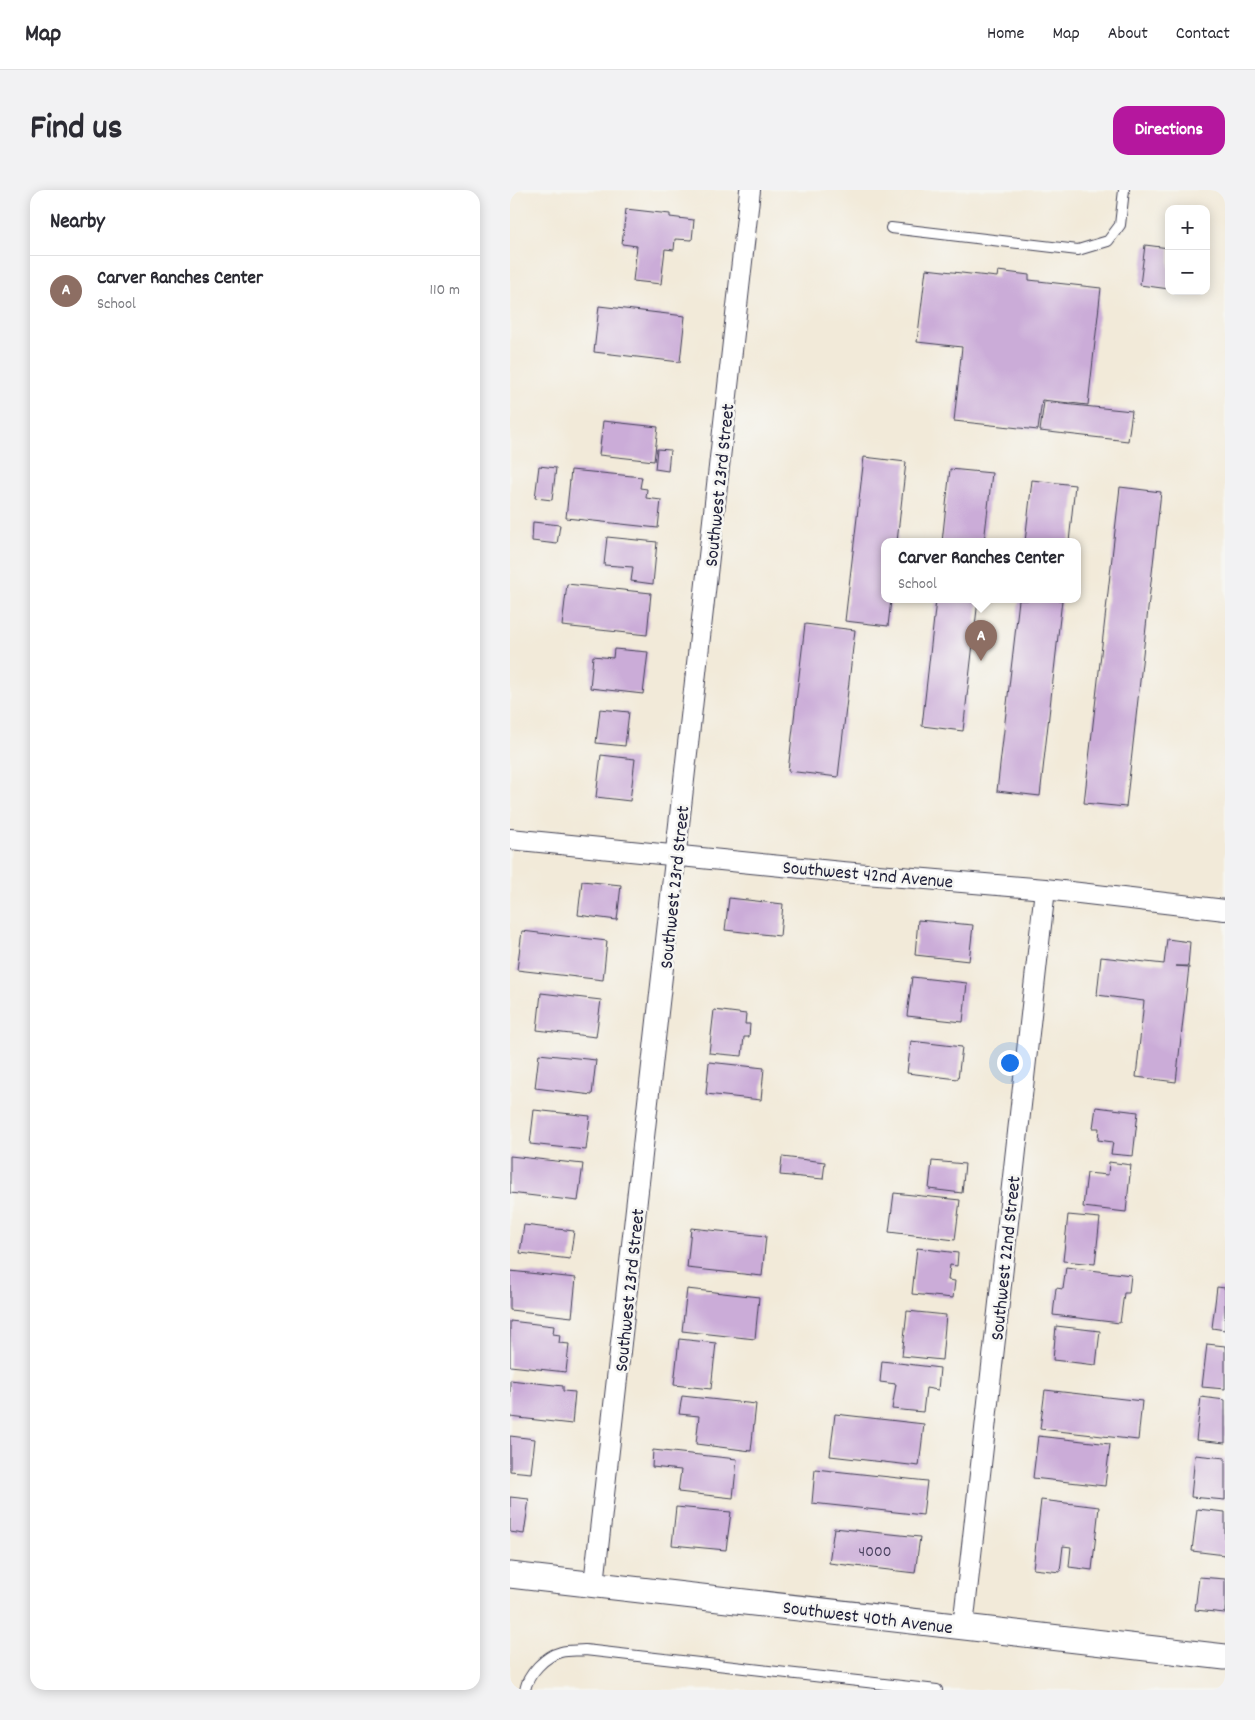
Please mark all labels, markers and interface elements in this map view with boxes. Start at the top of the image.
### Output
text: Map [25,18,61,52]
text: Home [987,22,1024,47]
text: Map [1052,22,1080,47]
text: About [1108,22,1148,47]
text: Contact [1176,22,1230,47]
text: Find us [30,105,122,155]
button: Directions [1113,106,1225,155]
map controls [1165,205,1210,295]
button: + [1165,205,1210,250]
text: Nearby [50,208,105,238]
button: − [1165,250,1210,295]
text: Carver Ranches Center [97,266,263,293]
text: A [62,279,70,302]
text: 110 m [430,279,460,302]
text: School [97,293,136,316]
street label: Southwest 23rd Street [699,402,743,568]
popup [881,538,1081,603]
text: Carver Ranches Center [898,546,1064,573]
text: School [898,573,937,596]
pin: A [965,620,997,661]
street label: Southwest 23rd Street [654,804,698,970]
street label: Southwest 42nd Avenue [781,856,954,897]
your location [997,1050,1023,1076]
street label: Southwest 22nd Street [985,1175,1030,1342]
street label: Southwest 23rd Street [609,1207,653,1373]
house number: 4000 [859,1541,891,1564]
street label: Southwest 40th Avenue [781,1596,954,1643]

